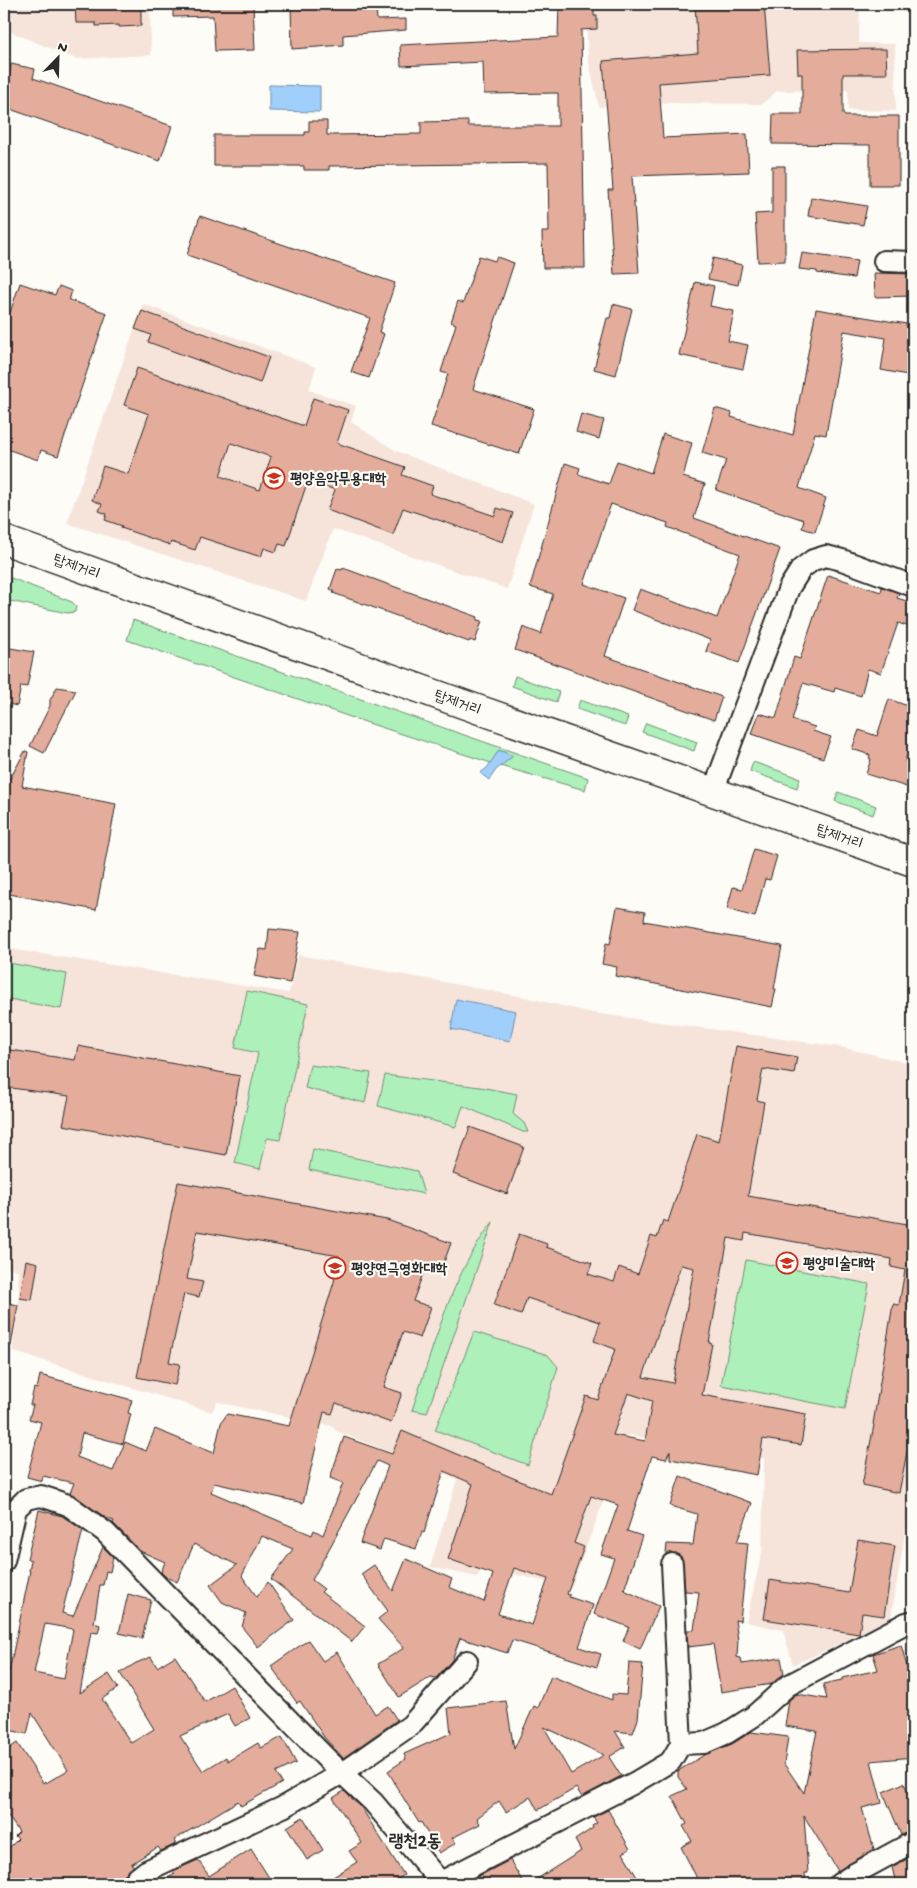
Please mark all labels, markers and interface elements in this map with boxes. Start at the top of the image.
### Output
north arrow [32,32,82,82]
text: N [55,39,70,58]
school or university icon: 평양음악무용대학 [262,466,286,490]
place label: 평양음악무용대학 [290,471,387,489]
street label: 탑제거리 [51,551,102,585]
street label: 탑제거리 [432,687,483,721]
street label: 탑제거리 [814,822,865,854]
school or university icon: 평양미술대학 [775,1251,799,1275]
place label: 평양미술대학 [803,1255,875,1274]
school or university icon: 평양연극영화대학 [323,1256,347,1280]
place label: 평양연극영화대학 [351,1261,448,1279]
district label: 랭천2동 [389,1832,441,1853]

